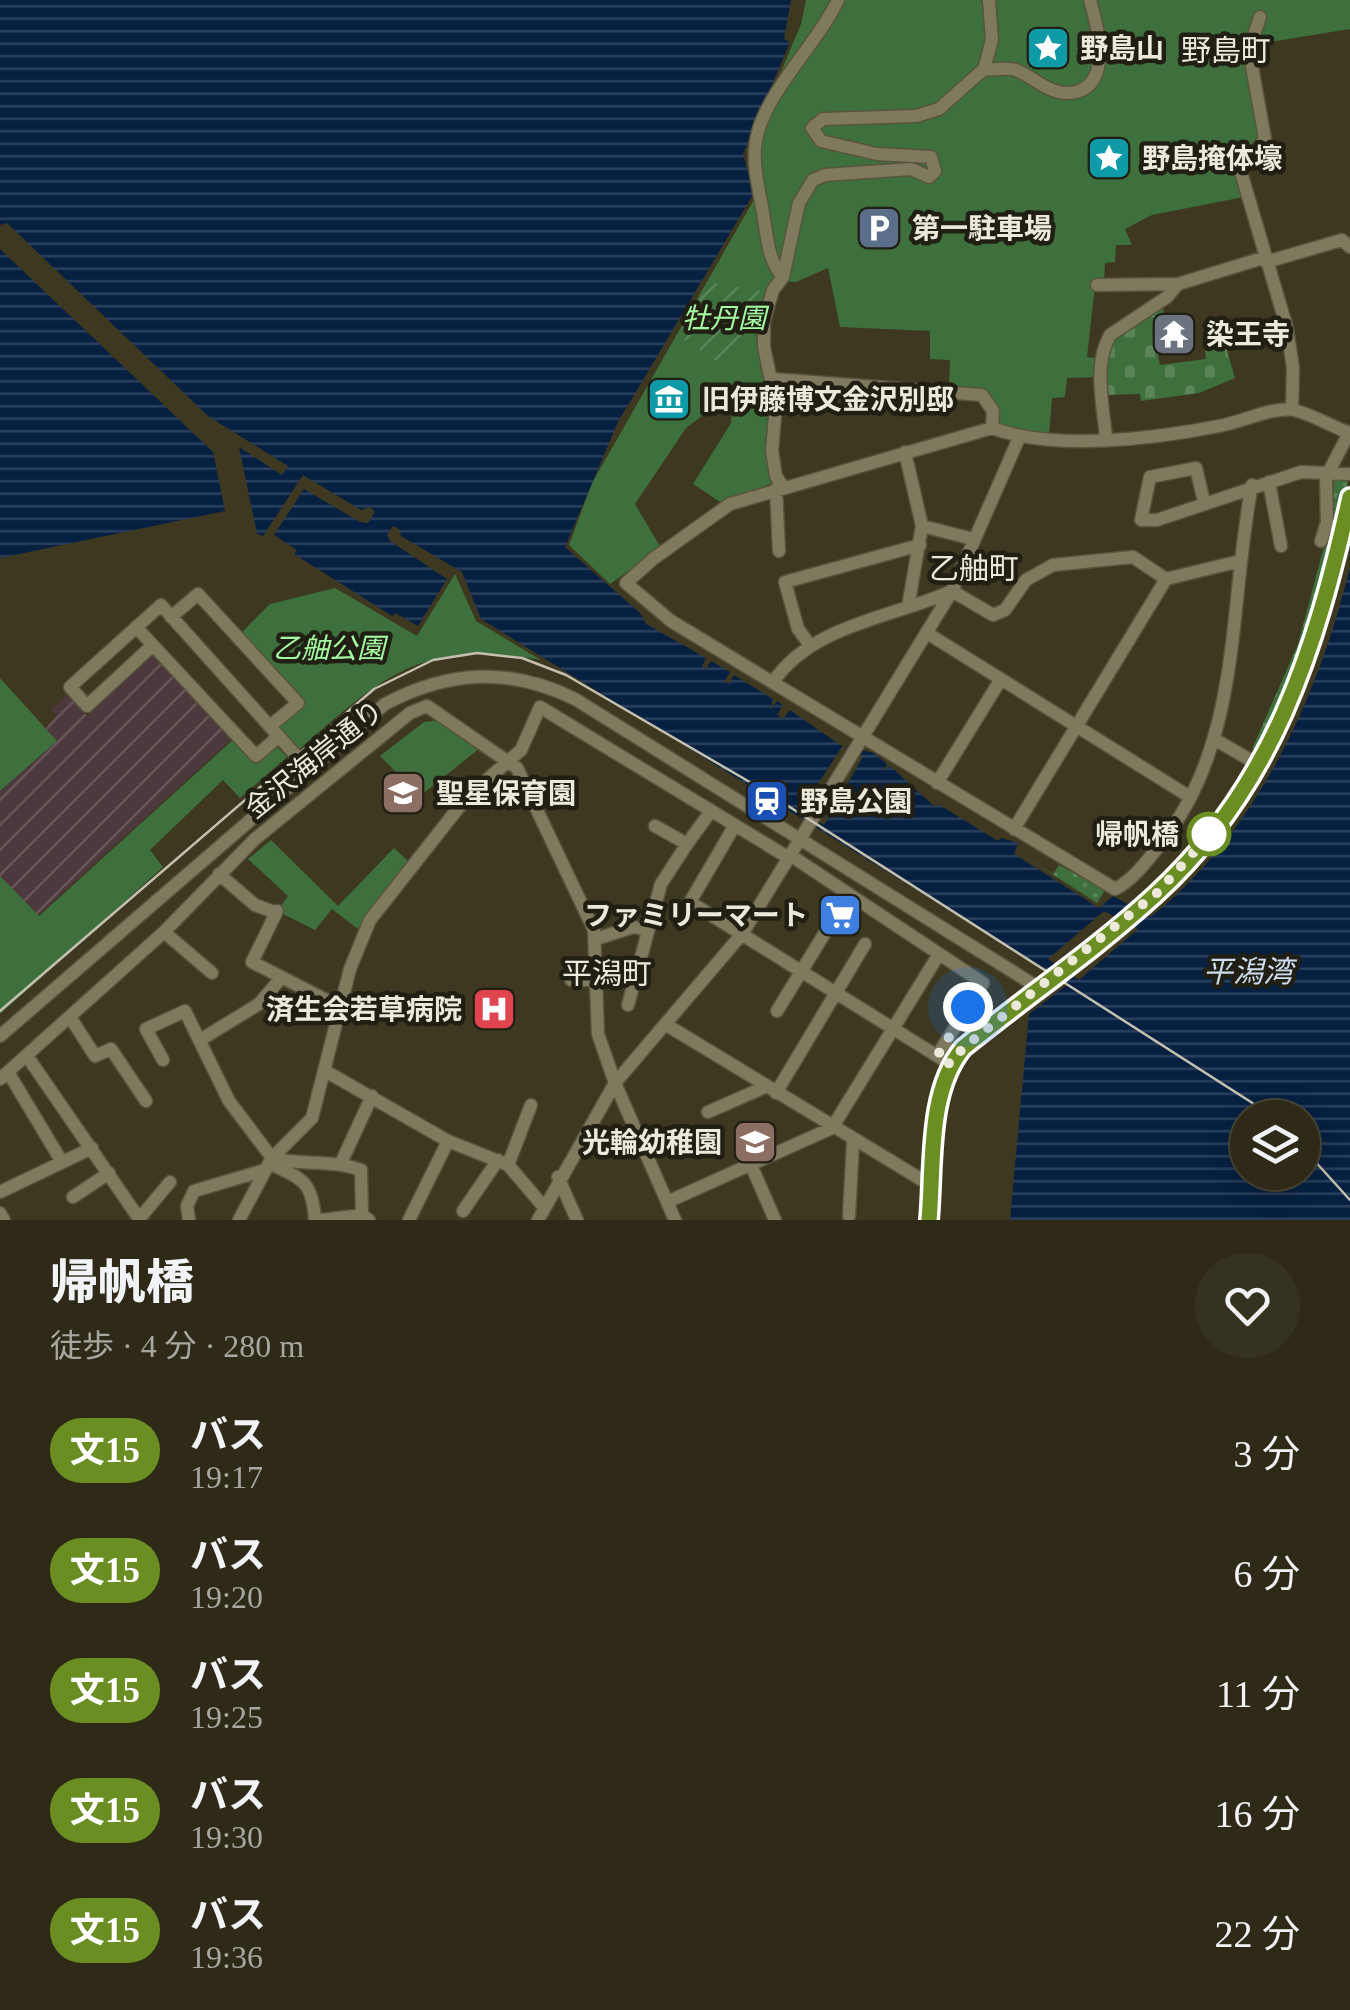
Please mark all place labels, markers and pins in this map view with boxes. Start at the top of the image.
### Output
place icon: 野島山 [1025,25,1071,71]
place label: 野島山 [1080,33,1164,64]
place icon: 野島掩体壕 [1086,135,1132,181]
place label: 野島掩体壕 [1142,143,1282,174]
parking icon: 第一駐車場 [856,205,902,251]
place label: 第一駐車場 [912,213,1052,244]
temple icon: 染王寺 [1151,311,1197,357]
place label: 染王寺 [1206,319,1290,350]
museum icon: 旧伊藤博文金沢別邸 [646,376,692,422]
place label: 旧伊藤博文金沢別邸 [702,384,954,415]
school or university icon: 聖星保育園 [380,770,426,816]
place label: 聖星保育園 [436,778,576,809]
station icon: 野島公園 [744,778,790,824]
place label: 野島公園 [800,786,912,817]
marker: 帰帆橋 [1188,813,1230,855]
place label: 帰帆橋 [1095,819,1179,850]
supermarket icon: ファミリーマート [817,892,863,938]
place label: ファミリーマート [584,900,808,931]
hospital icon: 済生会若草病院 [471,986,517,1032]
place label: 済生会若草病院 [266,994,462,1025]
school or university icon: 光輪幼稚園 [732,1119,778,1165]
place label: 光輪幼稚園 [582,1127,722,1158]

